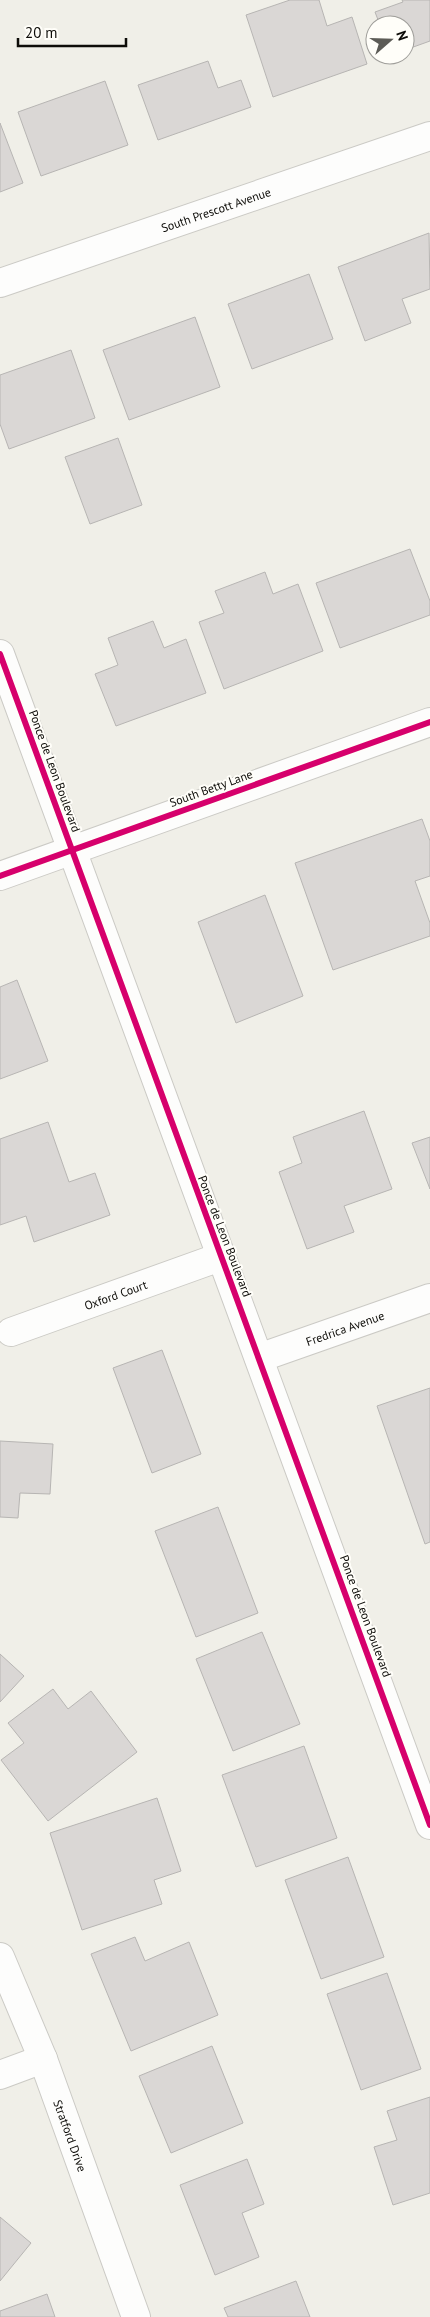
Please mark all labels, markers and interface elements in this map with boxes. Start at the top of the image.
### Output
scale bar [18,15,125,47]
north arrow [365,15,415,65]
text: 20 m [25,23,58,42]
text: N [392,28,412,43]
street label: South Prescott Avenue [159,184,272,235]
street label: Ponce de Leon Boulevard [26,708,84,834]
street label: South Betty Lane [167,766,255,810]
street label: Ponce de Leon Boulevard [195,1173,255,1299]
street label: Oxford Court [82,1276,149,1313]
street label: Fredrica Avenue [304,1307,386,1349]
street label: Ponce de Leon Boulevard [337,1553,395,1679]
street label: Stratford Drive [51,2097,90,2174]

